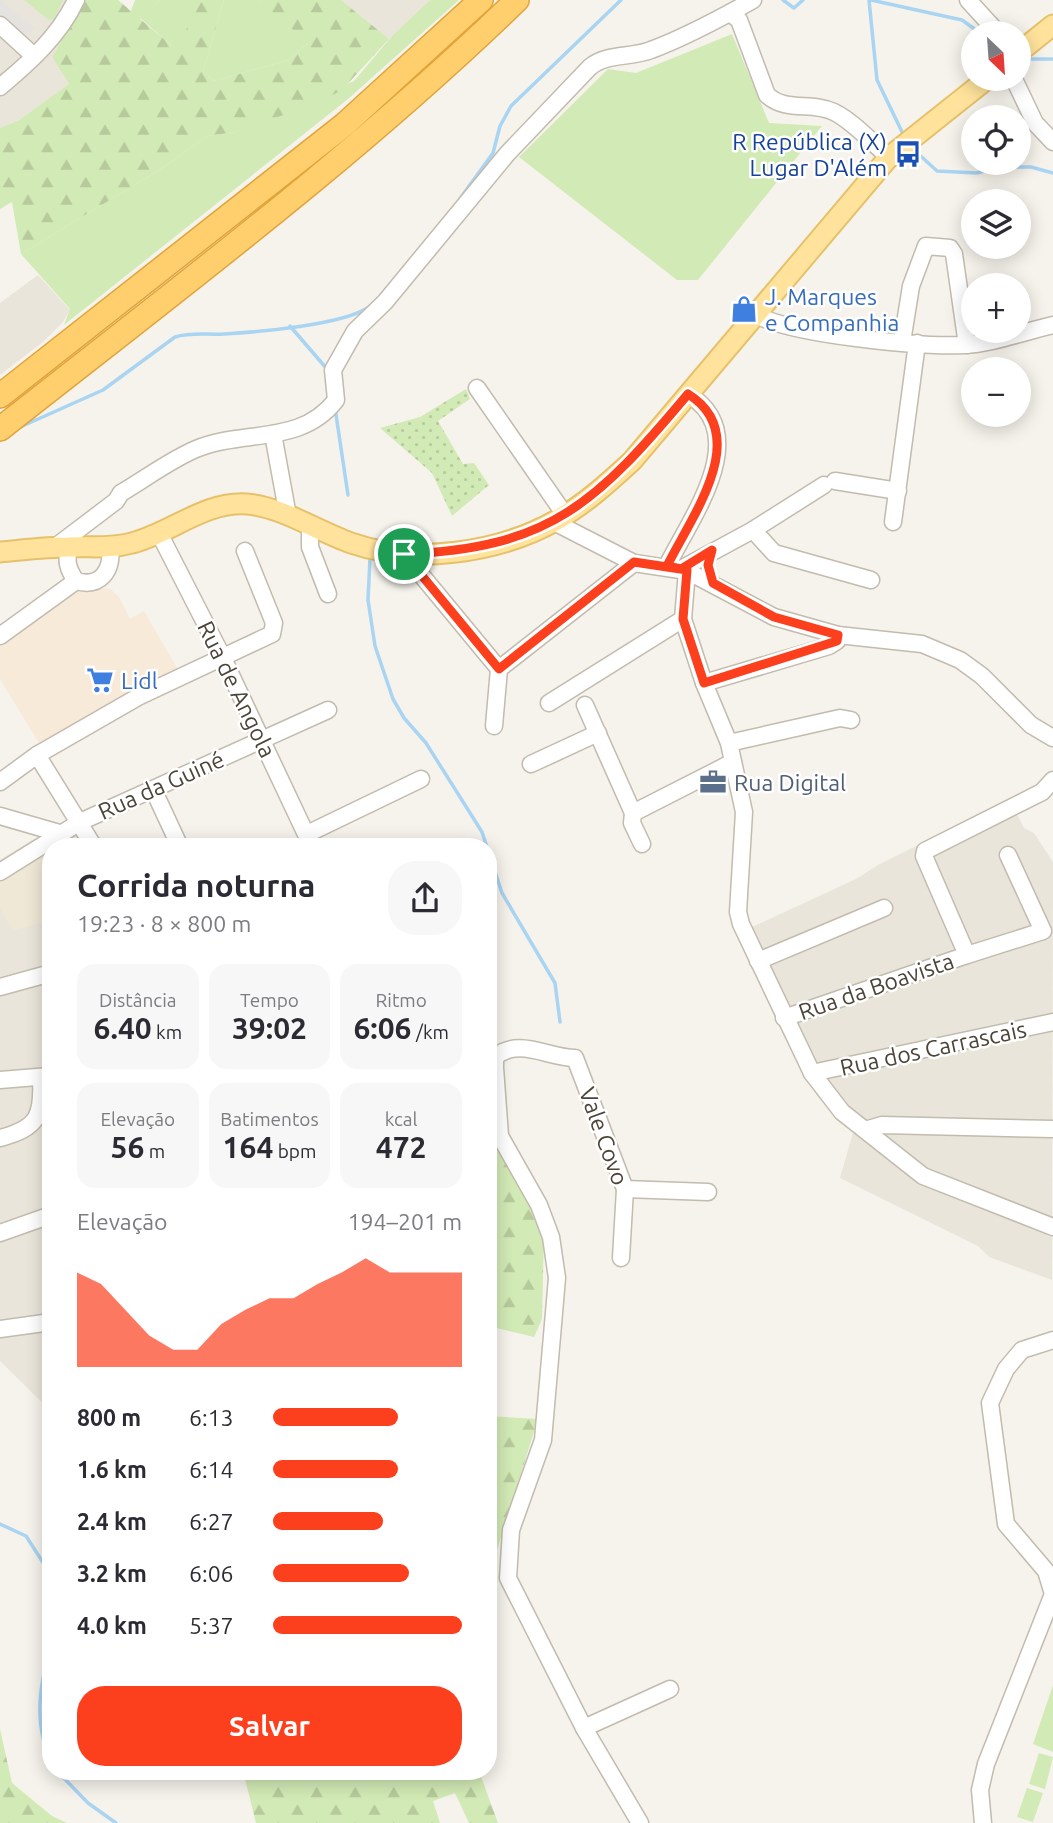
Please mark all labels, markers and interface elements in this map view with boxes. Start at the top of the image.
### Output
north arrow [961,21,1031,91]
map controls [961,21,1031,427]
button: locate [961,105,1031,175]
place label: R República (X) Lugar D'Além [732,129,887,180]
bus stop icon: R República (X) Lugar D'Além [893,139,923,169]
button: layers [961,189,1031,259]
button: + [961,273,1031,343]
place label: J. Marques e Companhia [765,284,899,335]
shop icon: J. Marques e Companhia [729,294,759,324]
button: − [961,357,1031,427]
pin [374,524,434,584]
icon: arrive [385,535,423,573]
street label: Rua de Angola [193,617,281,761]
supermarket icon: Lidl [85,665,115,695]
place label: Lidl [121,668,158,693]
street label: Rua da Guiné [94,746,228,824]
office icon: Rua Digital [698,767,728,797]
place label: Rua Digital [734,770,846,795]
button: share [388,861,462,935]
text: Corrida noturna [77,867,316,903]
text: 19:23 · 8 × 800 m [77,911,251,936]
street label: Rua da Boavista [795,948,957,1024]
text: Distância [99,989,177,1011]
text: Tempo [240,989,299,1011]
text: Ritmo [375,989,427,1011]
text: 6.40 [94,1011,152,1045]
text: 39:02 [232,1011,307,1045]
text: 6:06 [353,1011,412,1045]
street label: Rua dos Carrascais [838,1016,1028,1080]
text: km [152,1021,182,1043]
text: /km [412,1021,449,1043]
street label: Vale Covo [575,1084,633,1188]
text: Elevação [100,1108,175,1130]
text: Batimentos [220,1108,319,1130]
text: kcal [385,1108,418,1130]
text: 56 [111,1130,144,1164]
text: 164 [223,1130,273,1164]
text: 472 [376,1130,427,1164]
text: m [144,1140,165,1162]
text: bpm [273,1140,316,1162]
text: Elevação [77,1209,168,1234]
text: 194–201 m [348,1209,462,1234]
text: 800 m [77,1405,141,1430]
text: 6:13 [189,1405,234,1430]
text: 1.6 km [77,1457,147,1482]
text: 6:14 [189,1457,234,1482]
text: 2.4 km [77,1509,147,1534]
text: 6:27 [189,1509,234,1534]
text: 3.2 km [77,1561,147,1586]
text: 6:06 [189,1561,234,1586]
text: 4.0 km [77,1613,147,1638]
text: 5:37 [189,1613,234,1638]
button: Salvar [77,1686,462,1766]

